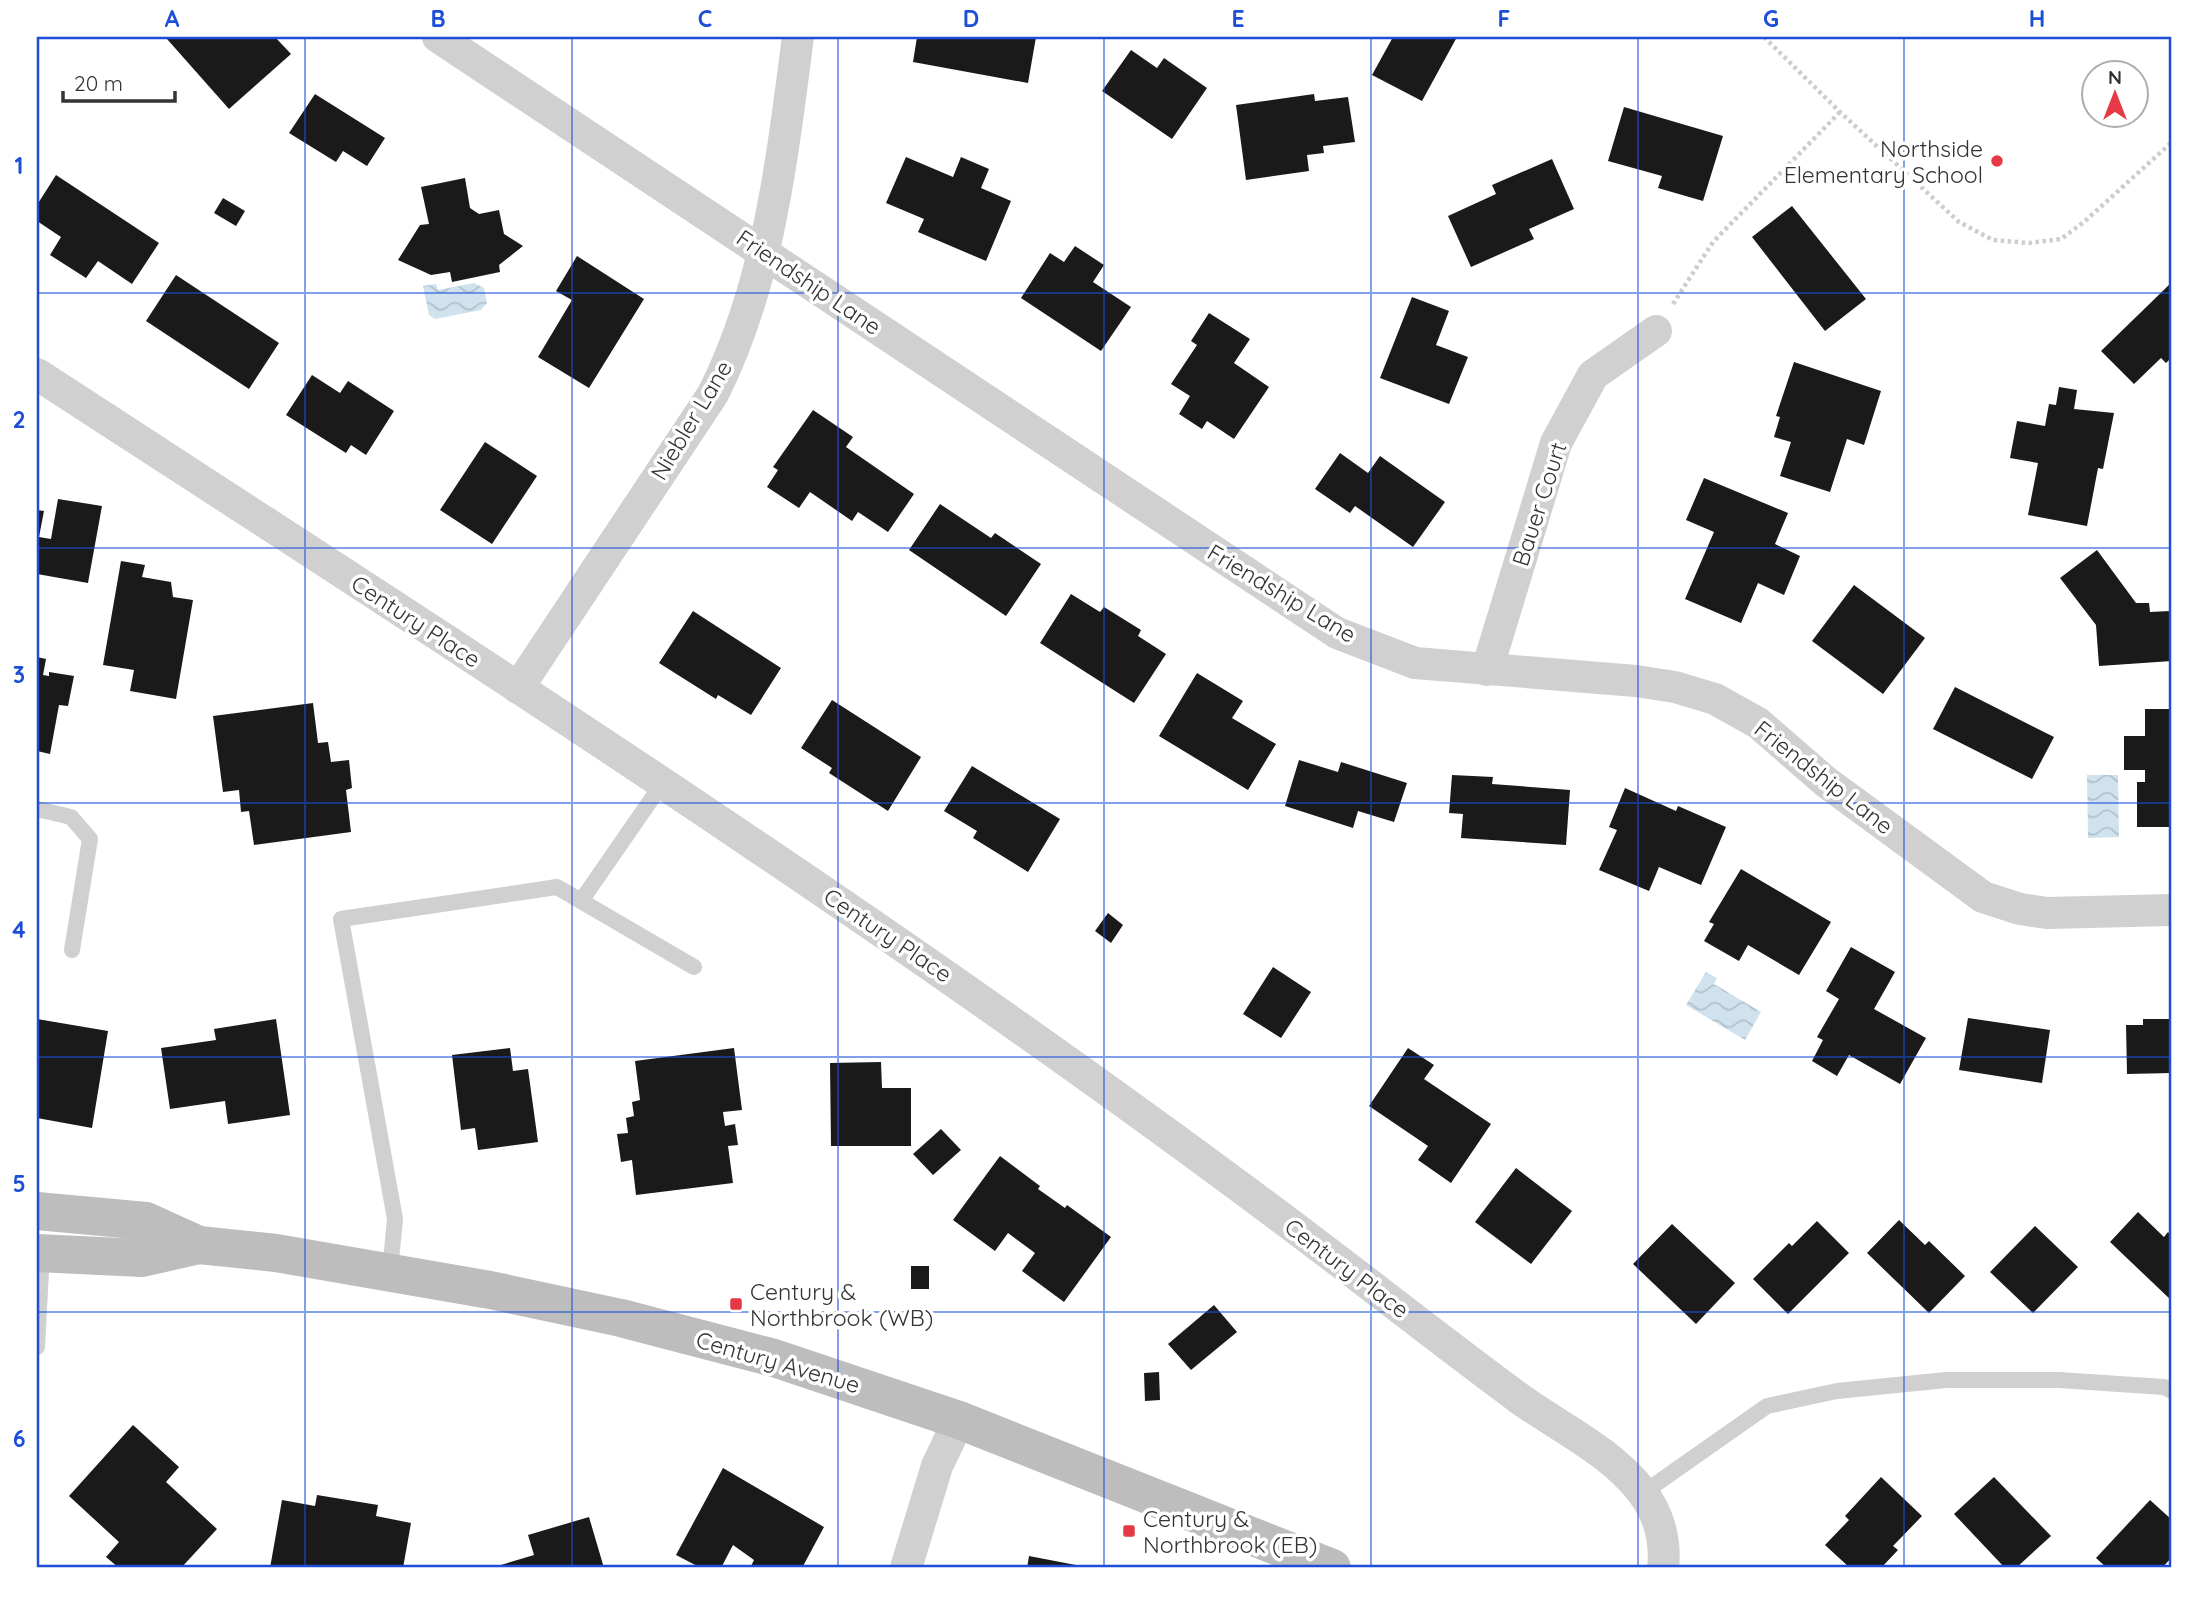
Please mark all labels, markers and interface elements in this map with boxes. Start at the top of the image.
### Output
text: A [165,4,180,33]
text: B [430,4,446,33]
text: C [698,4,712,33]
text: D [963,4,979,33]
text: E [1231,4,1245,33]
text: F [1498,4,1510,33]
text: G [1763,4,1779,33]
text: H [2029,4,2045,33]
scale bar [63,60,175,104]
north arrow [2080,60,2150,130]
text: N [2108,65,2122,89]
text: 20 m [74,70,123,96]
place label: Northside Elementary School [1784,134,1983,189]
text: 1 [15,151,23,180]
marker: Northside Elementary School [1989,153,2005,169]
street label: Friendship Lane [731,223,887,341]
street label: Niebler Lane [644,355,738,485]
text: 2 [12,405,26,434]
street label: Bauer Court [1505,438,1573,570]
street label: Friendship Lane [1202,537,1362,649]
street label: Century Place [346,568,486,674]
text: 3 [13,660,25,689]
street label: Friendship Lane [1749,714,1899,840]
street label: Century Place [818,882,958,988]
text: 4 [12,915,26,944]
text: 5 [12,1169,26,1198]
street label: Century Place [1279,1212,1415,1324]
place label: Century & Northbrook (WB) [750,1277,933,1332]
marker: Century & Northbrook (WB) [728,1296,744,1312]
street label: Century Avenue [693,1325,863,1399]
text: 6 [13,1424,25,1453]
place label: Century & Northbrook (EB) [1143,1504,1317,1559]
marker: Century & Northbrook (EB) [1121,1523,1137,1539]

